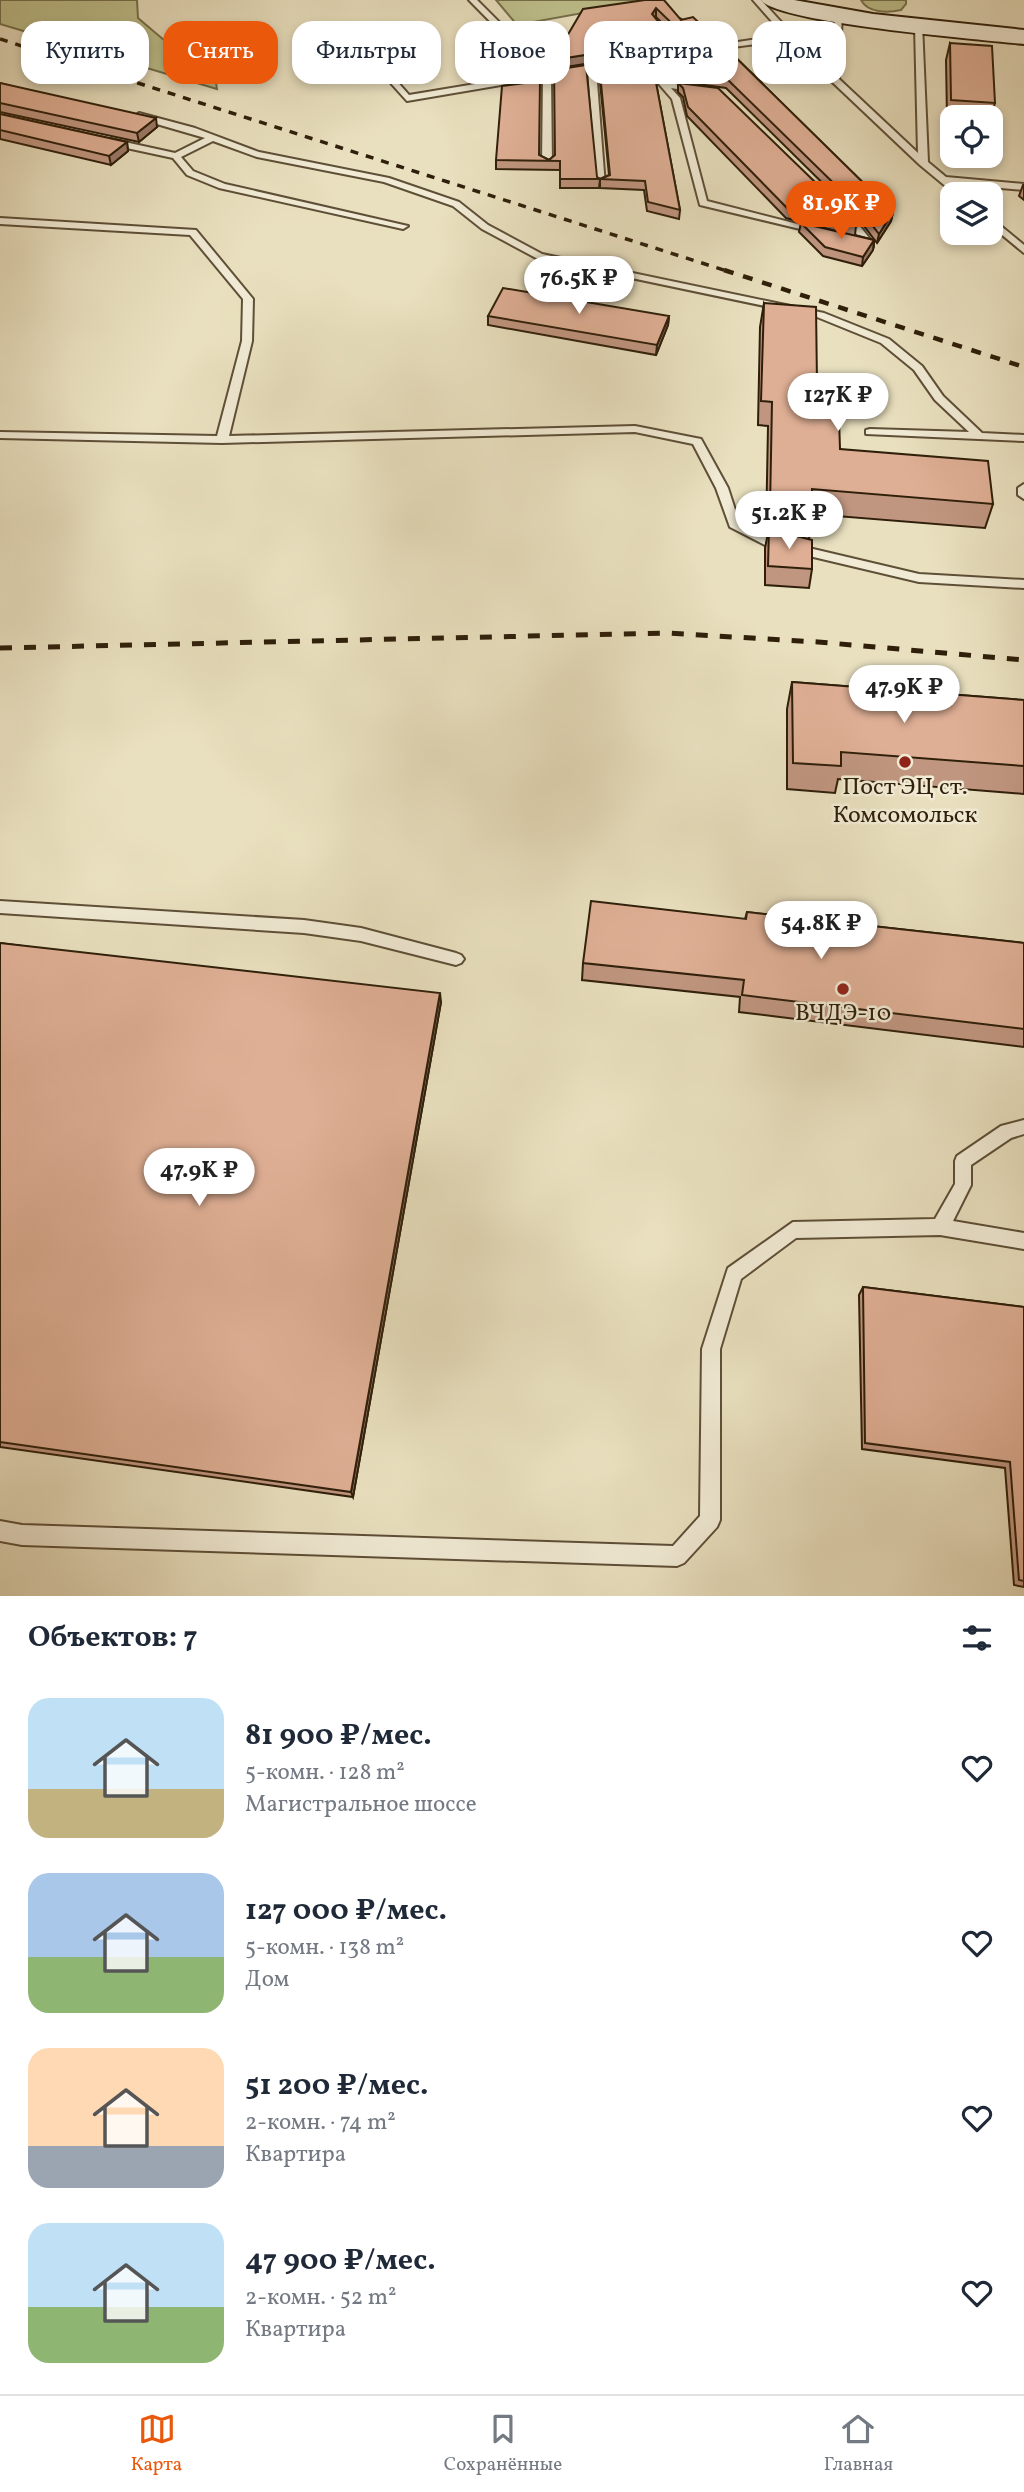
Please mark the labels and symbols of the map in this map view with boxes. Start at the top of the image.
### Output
pin: 81.9K ₽ [776,182,906,241]
pin: 76.5K ₽ [514,256,644,316]
pin: 127K ₽ [781,374,895,433]
pin: 51.2K ₽ [724,491,854,551]
pin: 47.9K ₽ [839,666,969,725]
marker: Пост ЭЦ ст. Комсомольск [897,754,913,770]
place label: Пост ЭЦ ст. Комсомольск [833,771,978,833]
pin: 54.8K ₽ [756,902,886,961]
marker: ВЧДЭ-10 [835,981,851,997]
place label: ВЧДЭ-10 [795,997,891,1031]
pin: 47.9K ₽ [134,1148,264,1208]

